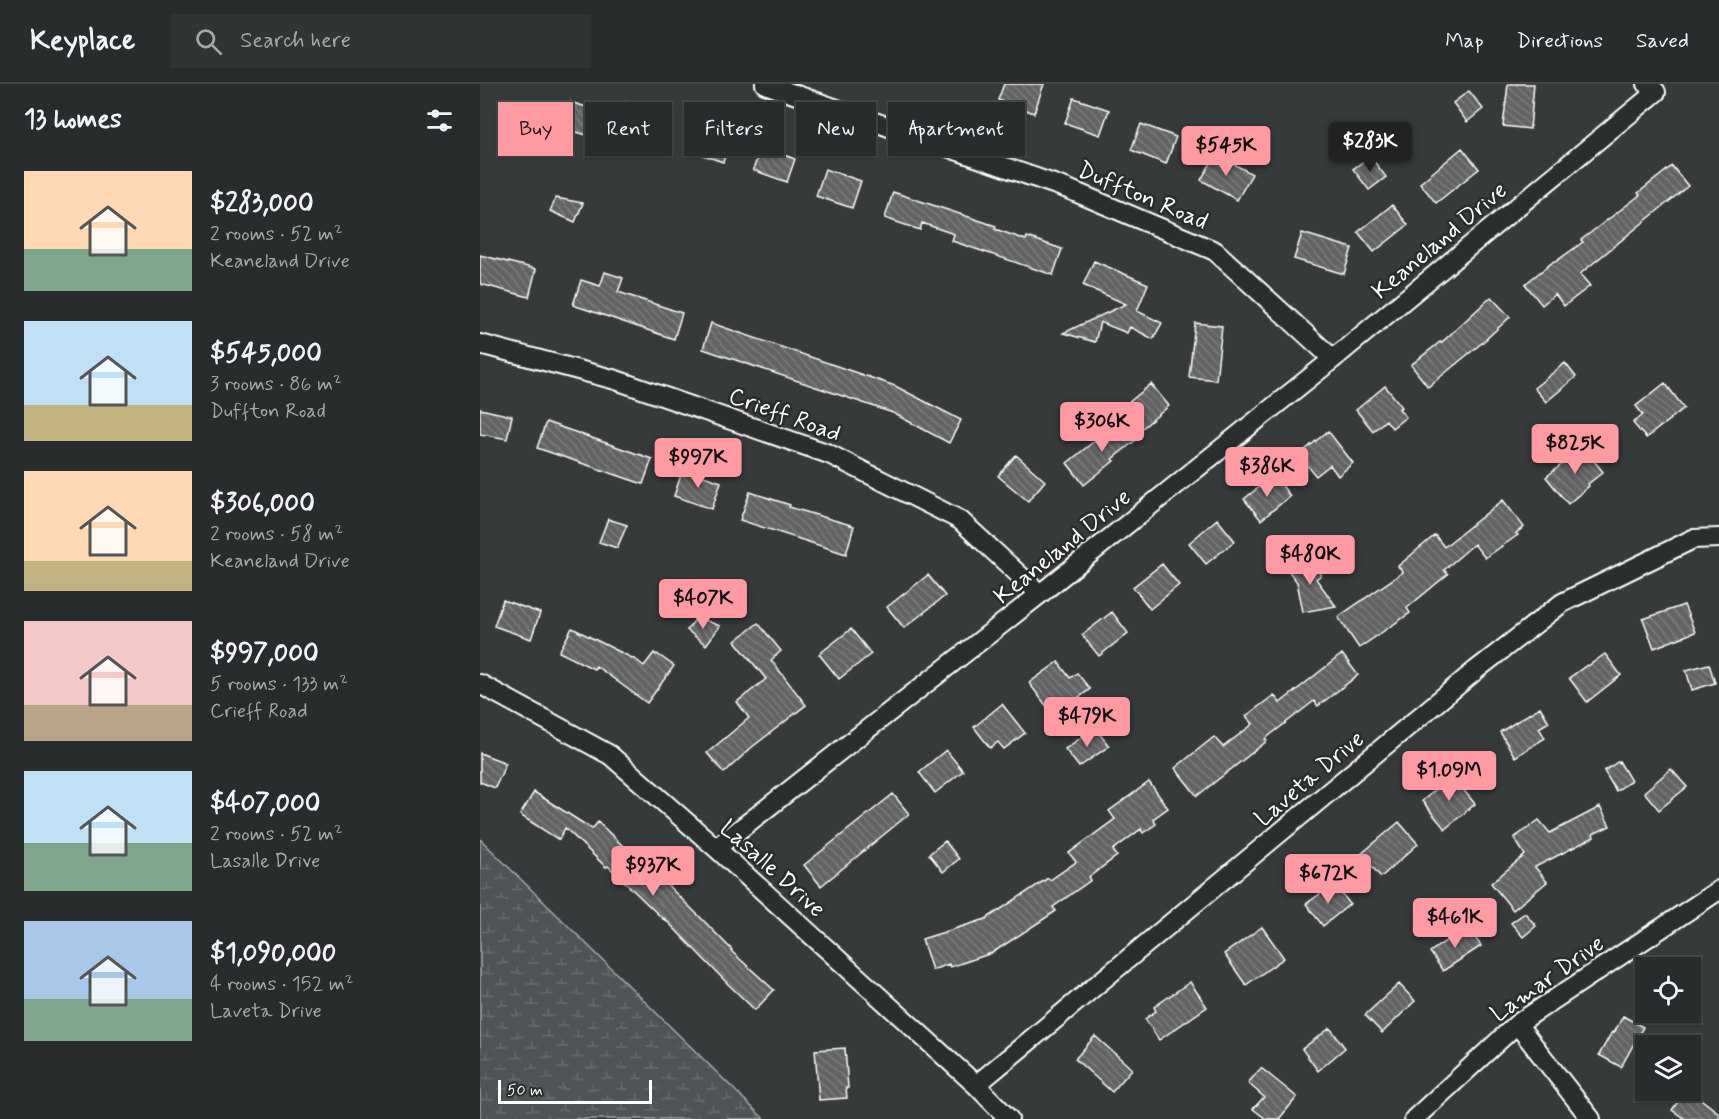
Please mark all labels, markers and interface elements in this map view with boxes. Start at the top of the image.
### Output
search box [171,14,591,68]
text: Keyplace [30,23,135,60]
icon: search [192,25,225,58]
text: Search here [240,27,351,55]
text: Map [1445,27,1484,55]
text: Directions [1517,27,1603,55]
text: Saved [1636,27,1689,55]
chip: Buy [498,102,573,156]
chip: Rent [585,102,672,156]
chip: Filters [684,102,784,156]
chip: New [796,102,876,156]
chip: Apartment [888,102,1025,156]
text: 13 homes [24,103,122,137]
icon: filters [423,104,456,137]
pin: $283K [1328,122,1412,173]
pin: $545K [1184,126,1268,177]
text: $283K [1343,128,1397,155]
text: $545K [1195,132,1257,159]
street label: Duffton Road [1072,155,1212,238]
street label: Keaneland Drive [1366,175,1514,307]
text: $283,000 [210,187,314,221]
icon: home [72,195,144,267]
text: 2 rooms · 52 m² [210,221,343,248]
text: Keaneland Drive [210,248,350,275]
text: $545,000 [210,337,322,371]
icon: home [72,345,144,417]
text: 3 rooms · 86 m² [210,371,342,398]
street label: Crieff Road [724,381,845,450]
text: Duffton Road [210,398,326,425]
pin: $306K [1060,402,1144,453]
text: $306K [1074,408,1130,435]
pin: $825K [1533,424,1617,475]
text: $825K [1546,430,1604,457]
pin: $997K [656,438,740,489]
text: $997K [669,444,727,471]
pin: $386K [1225,447,1309,498]
text: $386K [1239,453,1295,480]
street label: Keaneland Drive [988,482,1138,612]
text: $306,000 [210,487,315,521]
icon: home [72,495,144,567]
text: 2 rooms · 58 m² [210,521,343,548]
pin: $480K [1268,535,1352,586]
text: $480K [1280,541,1340,568]
text: Keaneland Drive [210,548,350,575]
pin: $407K [661,579,745,630]
text: $407K [673,585,733,612]
text: $997,000 [210,637,319,671]
icon: home [72,645,144,717]
text: 5 rooms · 133 m² [210,671,348,698]
pin: $479K [1045,697,1129,748]
text: Crieff Road [210,698,308,725]
text: $479K [1058,703,1116,730]
street label: Laveta Drive [1249,724,1371,834]
pin: $1.09M [1400,751,1498,802]
text: $1.09M [1416,757,1482,784]
text: $407,000 [210,787,320,821]
icon: home [72,795,144,867]
street label: Lasalle Drive [712,813,832,925]
text: 2 rooms · 52 m² [210,821,343,848]
pin: $937K [611,846,695,897]
text: Lasalle Drive [210,848,320,875]
text: $937K [625,852,681,879]
pin: $672K [1286,854,1370,905]
text: $672K [1299,860,1357,887]
pin: $461K [1413,898,1497,949]
text: $461K [1427,904,1483,931]
street label: Lamar Drive [1485,929,1611,1030]
text: $1,090,000 [210,937,336,971]
icon: home [72,945,144,1017]
map controls [1635,957,1701,1101]
button: locate [1635,957,1701,1023]
text: 4 rooms · 152 m² [210,971,353,998]
text: Laveta Drive [210,998,322,1025]
button: layers [1635,1035,1701,1101]
scale bar [498,1077,652,1104]
text: 50 m [507,1080,543,1101]

